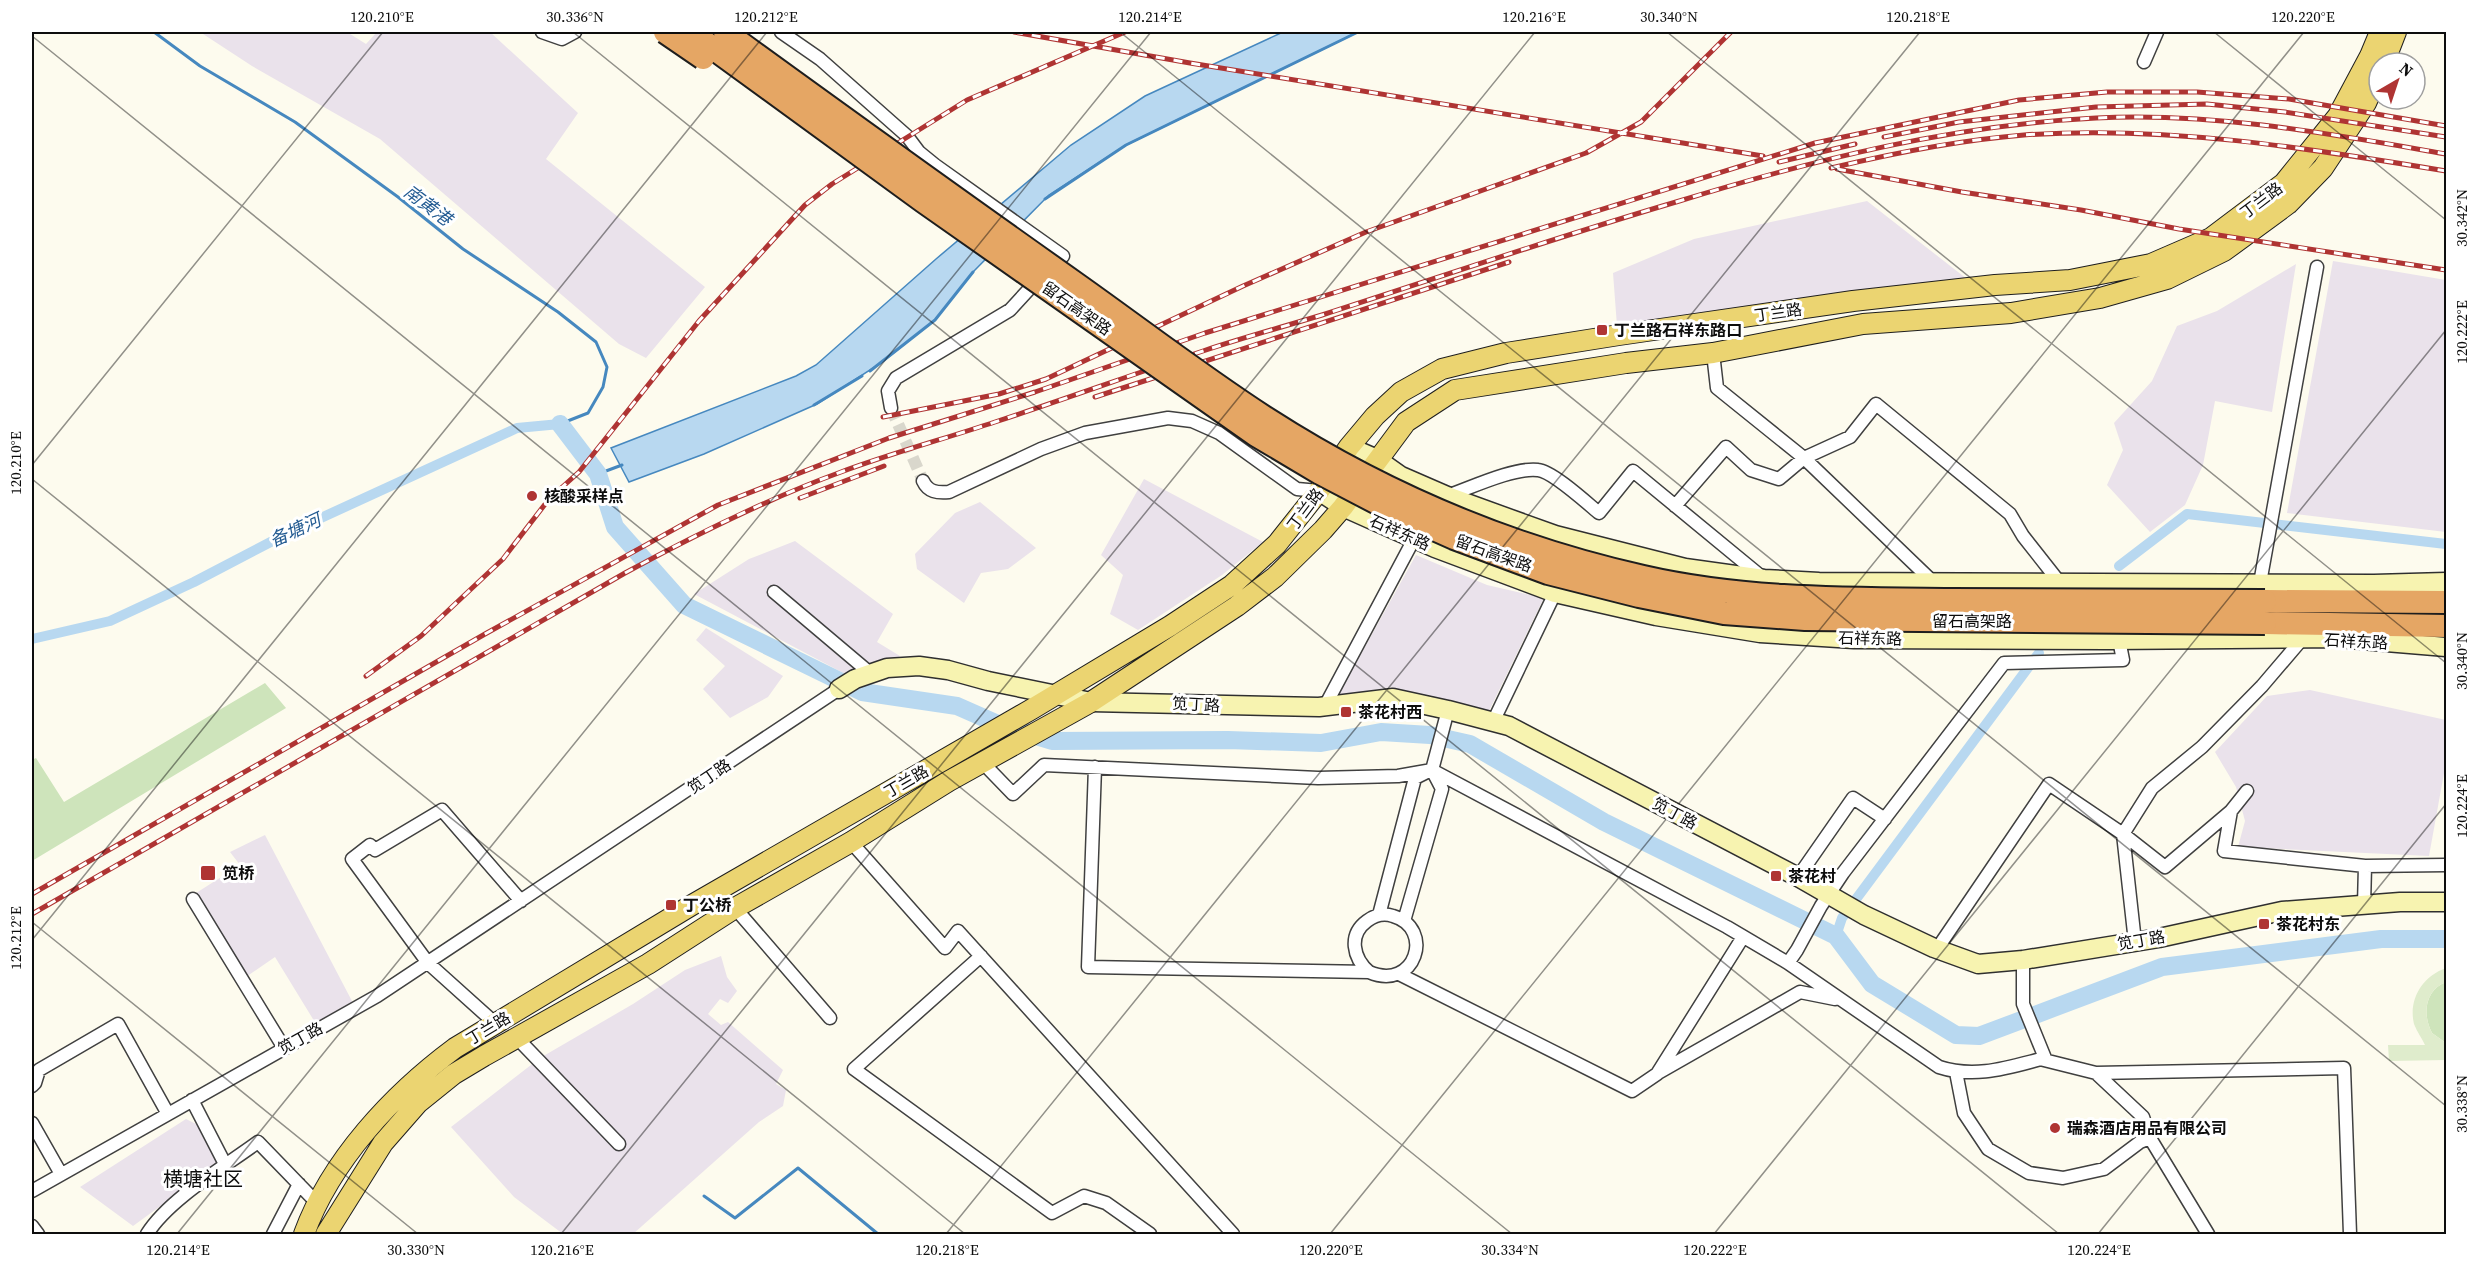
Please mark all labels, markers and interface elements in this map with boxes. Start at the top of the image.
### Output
text: 120.210°E [350,6,414,27]
text: 30.336°N [546,6,604,27]
text: 120.212°E [734,6,798,27]
text: 120.214°E [1118,6,1182,27]
text: 120.216°E [1502,6,1566,27]
text: 30.340°N [1640,6,1698,27]
text: 120.218°E [1886,6,1950,27]
text: 120.220°E [2271,6,2335,27]
north arrow [2367,51,2427,111]
text: N [2395,57,2418,82]
street label: 丁兰路 [2235,177,2287,223]
water label: 南黄港 [399,179,459,233]
text: 30.342°N [2451,189,2472,247]
street label: 留石高架路 [1038,276,1116,340]
street label: 丁兰路 [1753,298,1803,326]
text: 120.222°E [2451,300,2472,364]
place label: 丁兰路石祥东路口 [1614,319,1742,341]
marker: 丁兰路石祥东路口 [1595,323,1609,337]
text: 120.210°E [5,431,26,495]
street label: 丁兰路 [1282,483,1328,535]
place label: 核酸采样点 [544,485,624,507]
marker: 核酸采样点 [525,489,539,503]
water label: 备塘河 [265,506,327,553]
street label: 石祥东路 [1366,509,1434,555]
street label: 留石高架路 [1453,529,1535,577]
street label: 留石高架路 [1932,610,2012,632]
street label: 石祥东路 [1838,626,1902,650]
street label: 石祥东路 [2323,628,2389,654]
text: 30.340°N [2451,632,2472,690]
street label: 笕丁路 [1171,692,1221,716]
place label: 茶花村西 [1358,701,1422,723]
marker: 茶花村西 [1339,705,1353,719]
street label: 笕丁路 [683,753,735,799]
street label: 丁兰路 [880,759,932,803]
text: 120.224°E [2451,774,2472,838]
street label: 笕丁路 [1649,792,1701,834]
place label: 笕桥 [222,862,255,884]
marker: 笕桥 [199,864,217,882]
place label: 茶花村 [1788,865,1836,887]
marker: 茶花村 [1769,869,1783,883]
place label: 丁公桥 [683,894,732,916]
marker: 丁公桥 [664,898,678,912]
text: 120.212°E [5,906,26,970]
place label: 茶花村东 [2276,913,2340,935]
marker: 茶花村东 [2257,917,2271,931]
street label: 笕丁路 [2115,925,2167,955]
street label: 丁兰路 [462,1006,514,1050]
street label: 笕丁路 [274,1017,326,1059]
text: 30.338°N [2451,1075,2472,1133]
place label: 瑞森酒店用品有限公司 [2067,1117,2227,1139]
marker: 瑞森酒店用品有限公司 [2048,1121,2062,1135]
district label: 横塘社区 [163,1165,243,1193]
text: 120.214°E [146,1239,210,1260]
text: 30.330°N [387,1239,445,1260]
text: 120.216°E [530,1239,594,1260]
text: 120.218°E [915,1239,979,1260]
text: 120.220°E [1299,1239,1363,1260]
text: 30.334°N [1481,1239,1539,1260]
text: 120.222°E [1683,1239,1747,1260]
text: 120.224°E [2067,1239,2131,1260]

